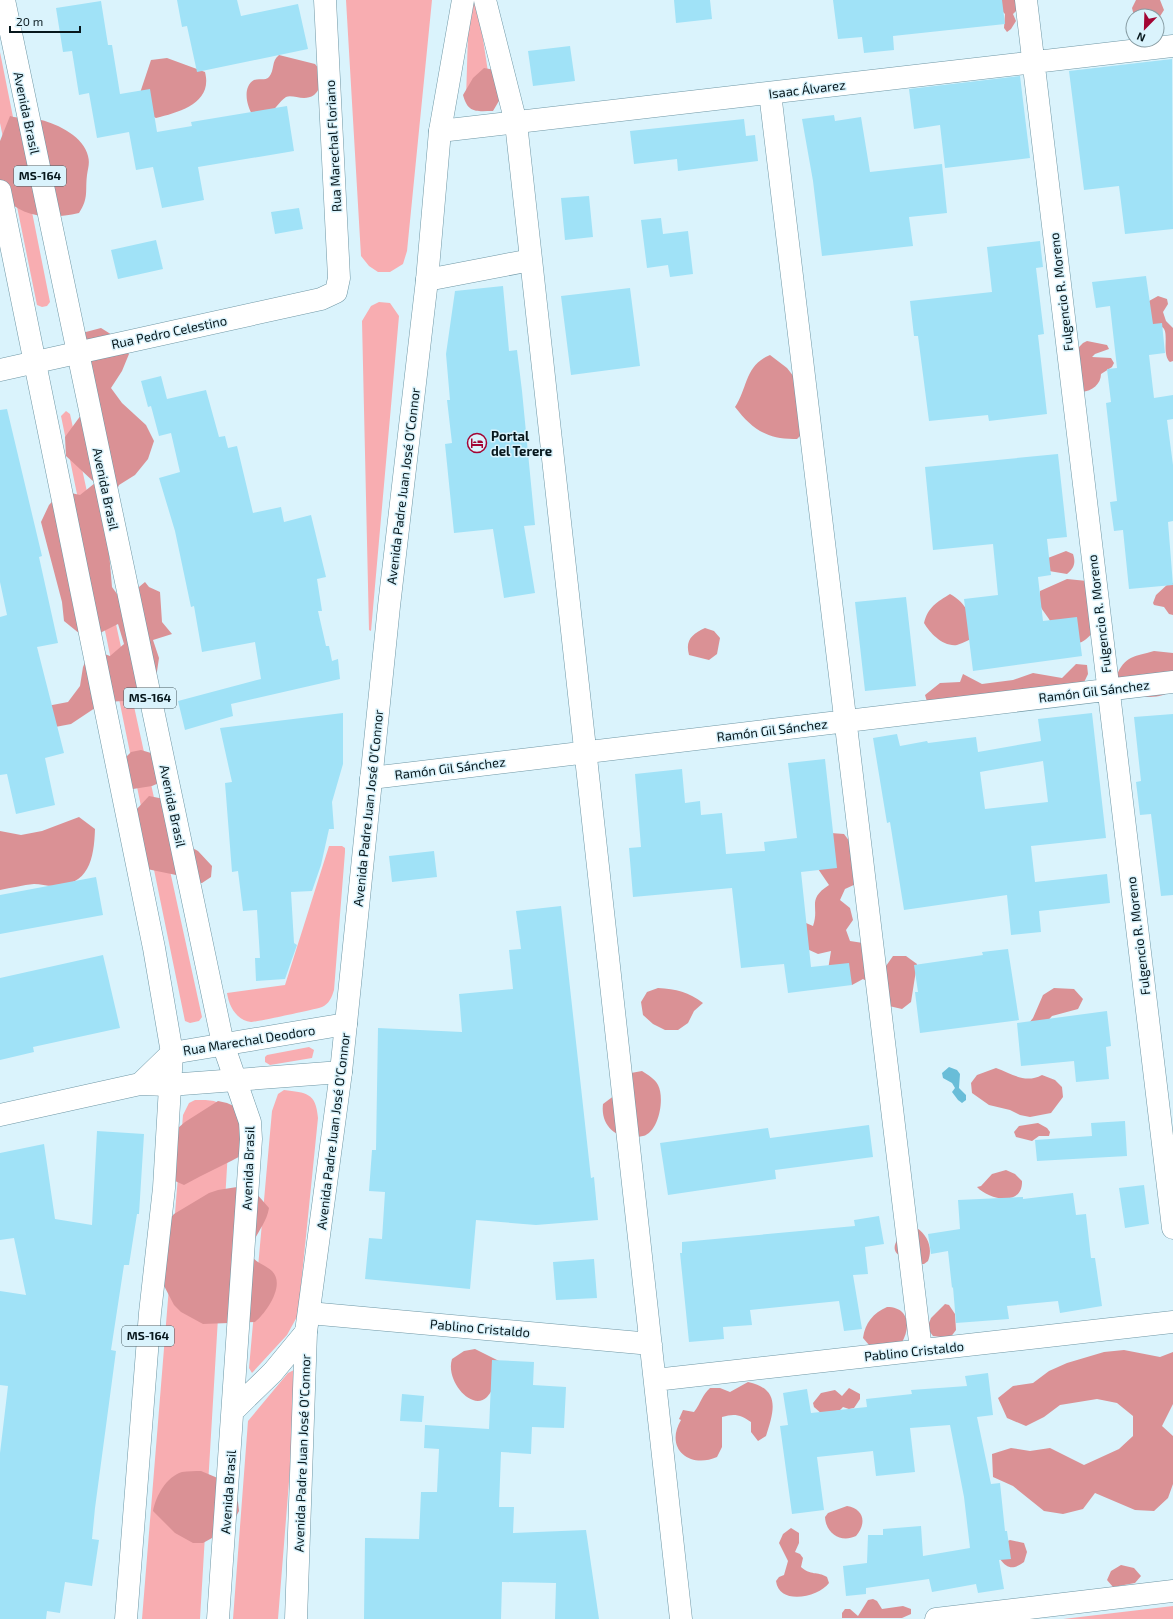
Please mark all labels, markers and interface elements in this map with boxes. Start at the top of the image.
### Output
scale bar [10,8,80,34]
north arrow [1125,8,1165,48]
text: 20 m [16,14,43,28]
text: N [1135,30,1147,45]
street label: Avenida Brasil [10,70,44,156]
street label: Isaac Álvarez [767,75,846,102]
street label: Rua Marechal Floriano [322,80,344,212]
road number: MS-164 [14,166,66,186]
street label: Fulgencio R. Moreno [1046,232,1076,352]
street label: Rua Pedro Celestino [110,312,228,352]
street label: Avenida Padre Juan José O'Connor [383,387,423,585]
place label: Portal del Terere [491,428,552,459]
hotel icon: Portal del Terere [466,432,488,454]
street label: Avenida Brasil [89,446,123,532]
street label: Fulgencio R. Moreno [1084,554,1114,674]
street label: Ramón Gil Sánchez [1038,676,1150,706]
road number: MS-164 [124,688,176,708]
street label: Avenida Padre Juan José O'Connor [350,709,386,907]
street label: Ramón Gil Sánchez [716,715,828,745]
street label: Ramón Gil Sánchez [394,753,506,783]
street label: Avenida Brasil [156,763,190,849]
street label: Fulgencio R. Moreno [1123,876,1153,996]
street label: Rua Marechal Deodoro [182,1022,316,1058]
street label: Avenida Padre Juan José O'Connor [313,1032,353,1230]
street label: Avenida Brasil [239,1126,257,1210]
street label: Pablino Cristaldo [429,1316,531,1340]
road number: MS-164 [122,1326,174,1346]
street label: Pablino Cristaldo [863,1338,965,1364]
street label: Avenida Padre Juan José O'Connor [291,1354,313,1552]
street label: Avenida Brasil [217,1449,239,1534]

